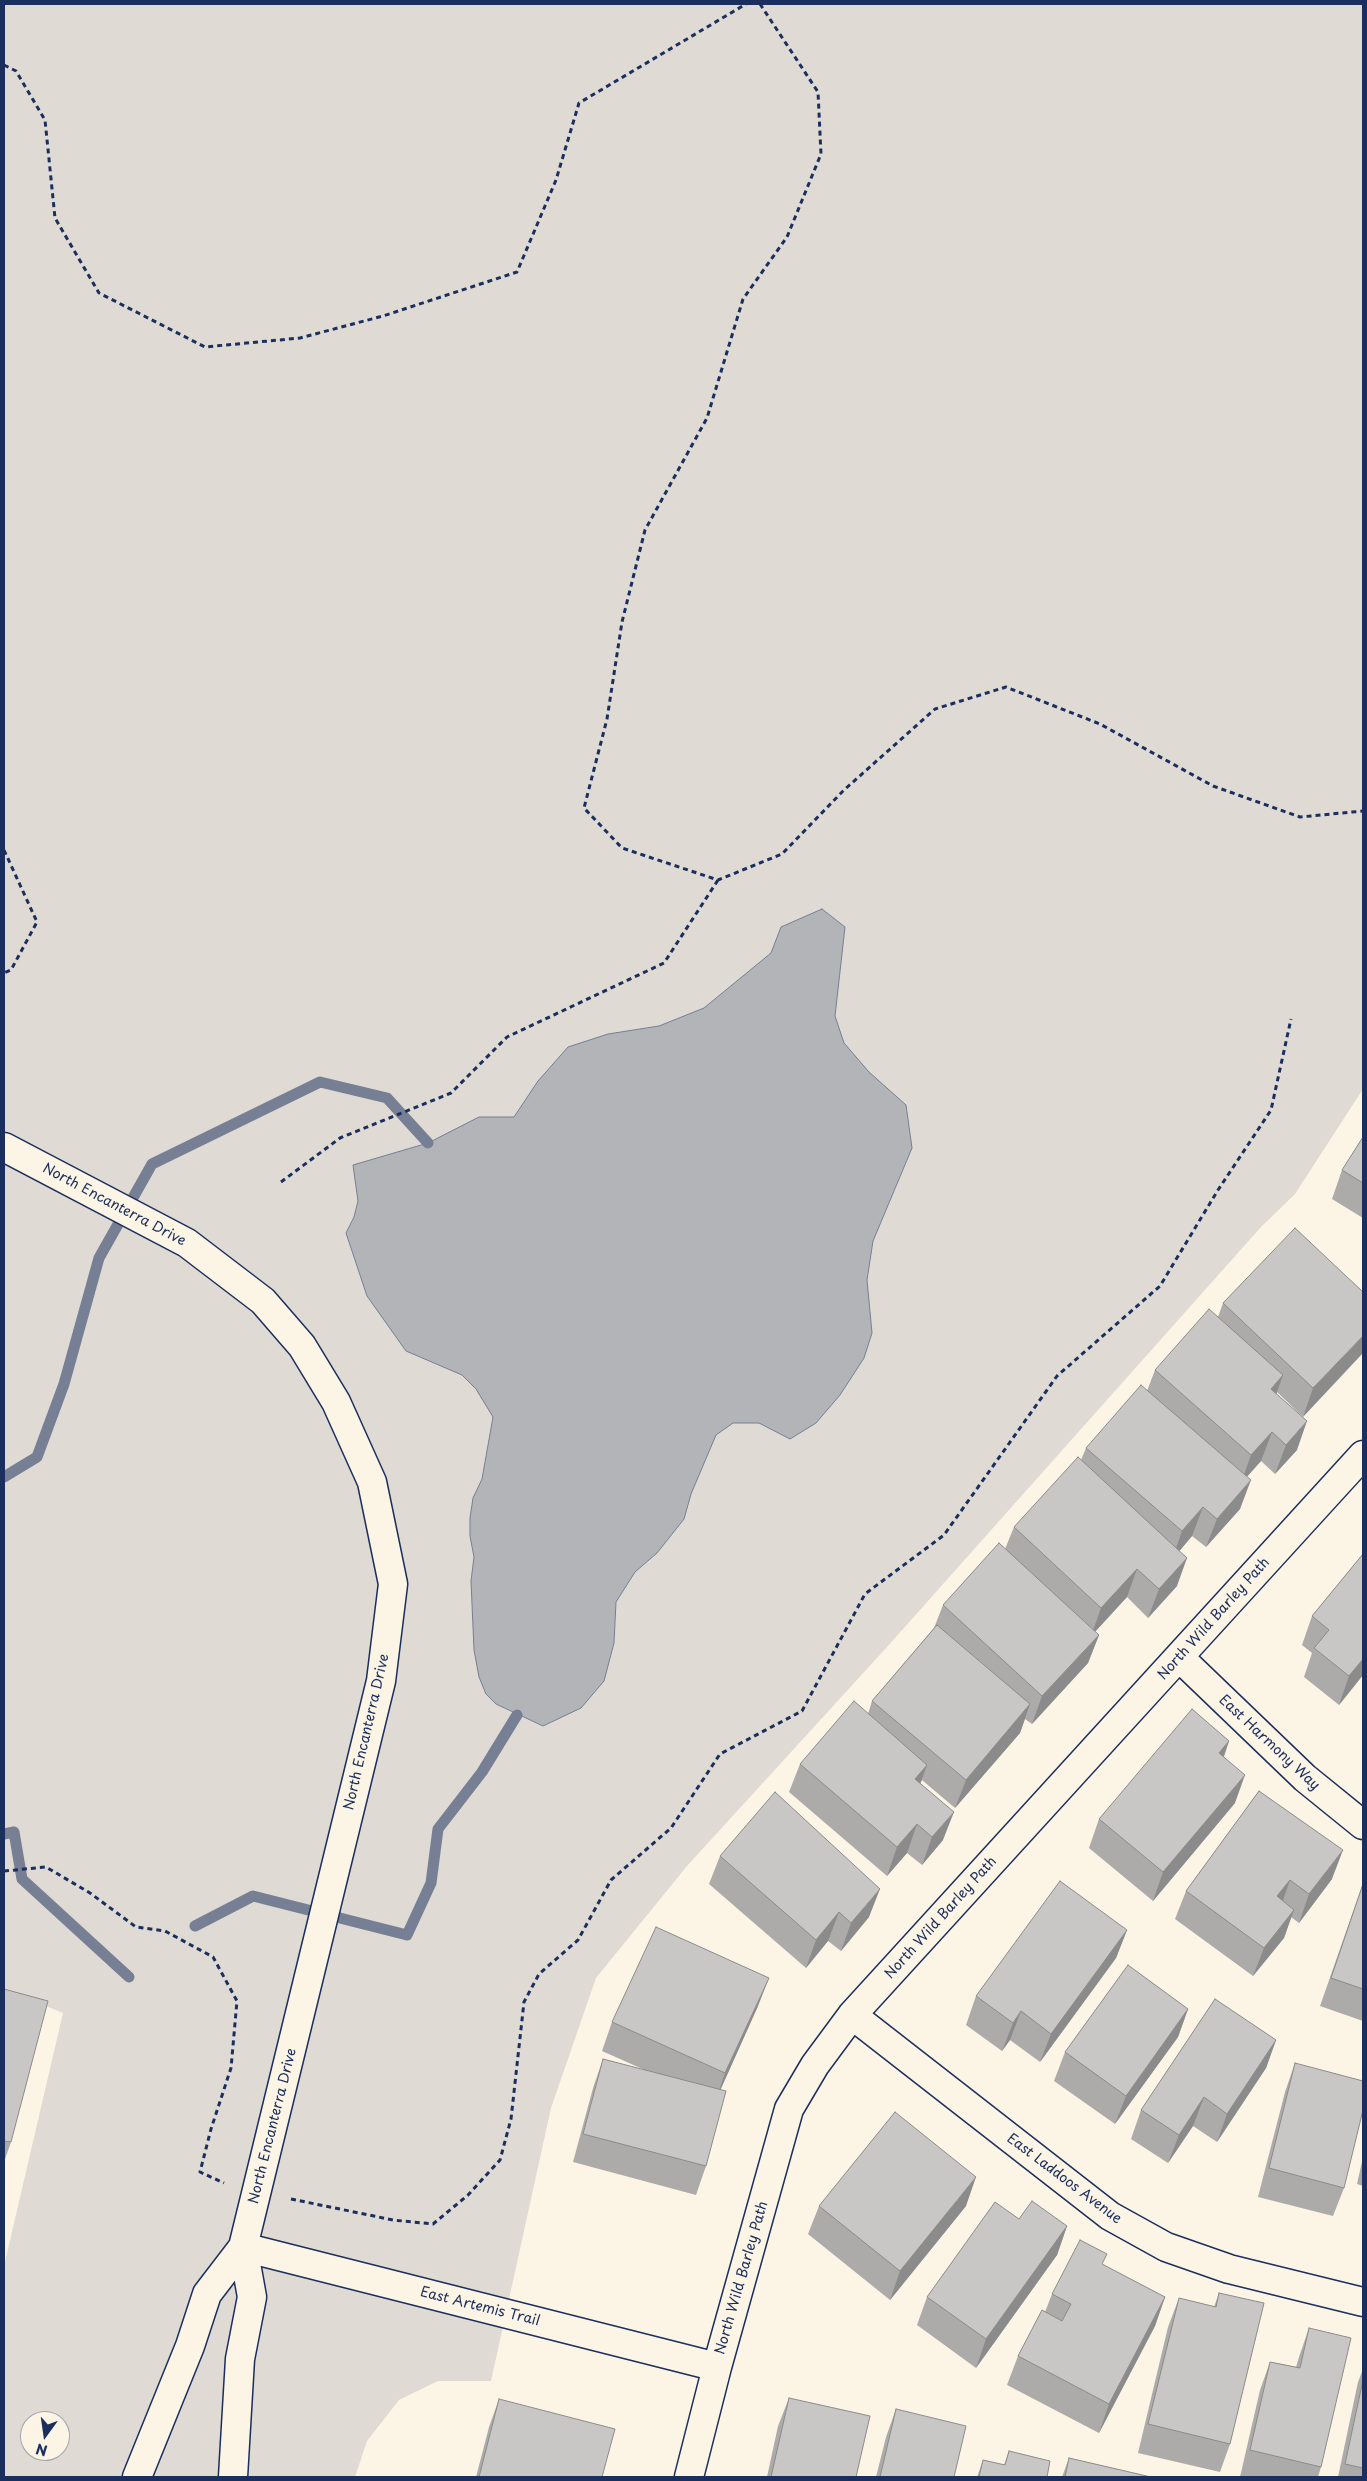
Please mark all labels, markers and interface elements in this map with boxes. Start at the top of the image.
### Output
street label: North Encanterra Drive [40,1160,188,1250]
street label: North Wild Barley Path [1155,1554,1273,1684]
street label: North Encanterra Drive [341,1652,393,1812]
street label: East Harmony Way [1215,1692,1323,1794]
street label: North Wild Barley Path [882,1853,1000,1983]
street label: North Encanterra Drive [246,2046,300,2206]
street label: East Laddoos Avenue [1003,2130,1125,2228]
street label: North Wild Barley Path [712,2199,772,2357]
street label: East Artemis Trail [418,2284,542,2330]
north arrow [20,2411,70,2461]
text: N [34,2439,49,2462]

